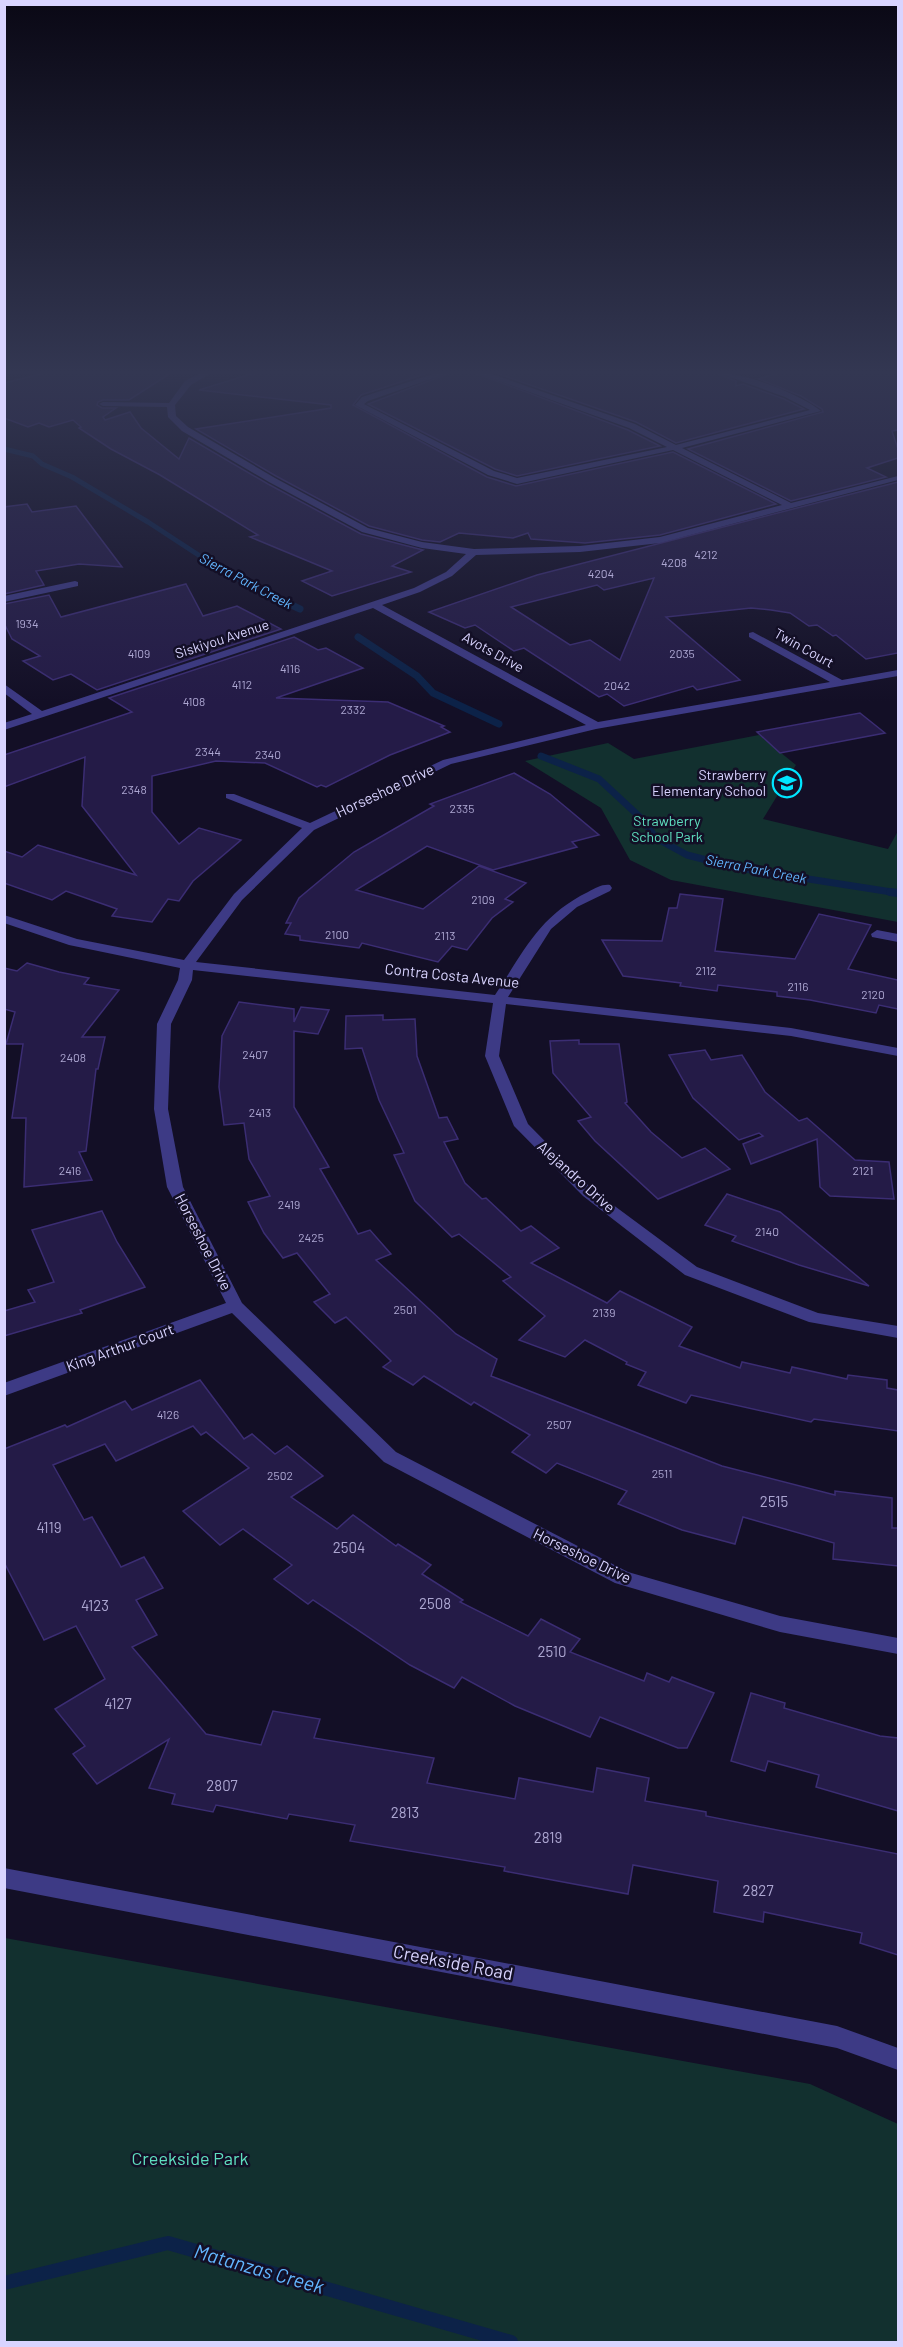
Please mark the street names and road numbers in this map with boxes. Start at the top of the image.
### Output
street label: Siskiyou Avenue [173,615,271,662]
street label: Twin Court [771,624,837,671]
street label: Avots Drive [459,628,527,675]
street label: Horseshoe Drive [333,759,437,821]
street label: Contra Costa Avenue [384,959,520,991]
street label: Alejandro Drive [534,1137,619,1216]
street label: Horseshoe Drive [172,1190,236,1293]
street label: King Arthur Court [63,1319,176,1375]
street label: Horseshoe Drive [531,1524,634,1586]
street label: Creekside Road [391,1940,515,1984]

